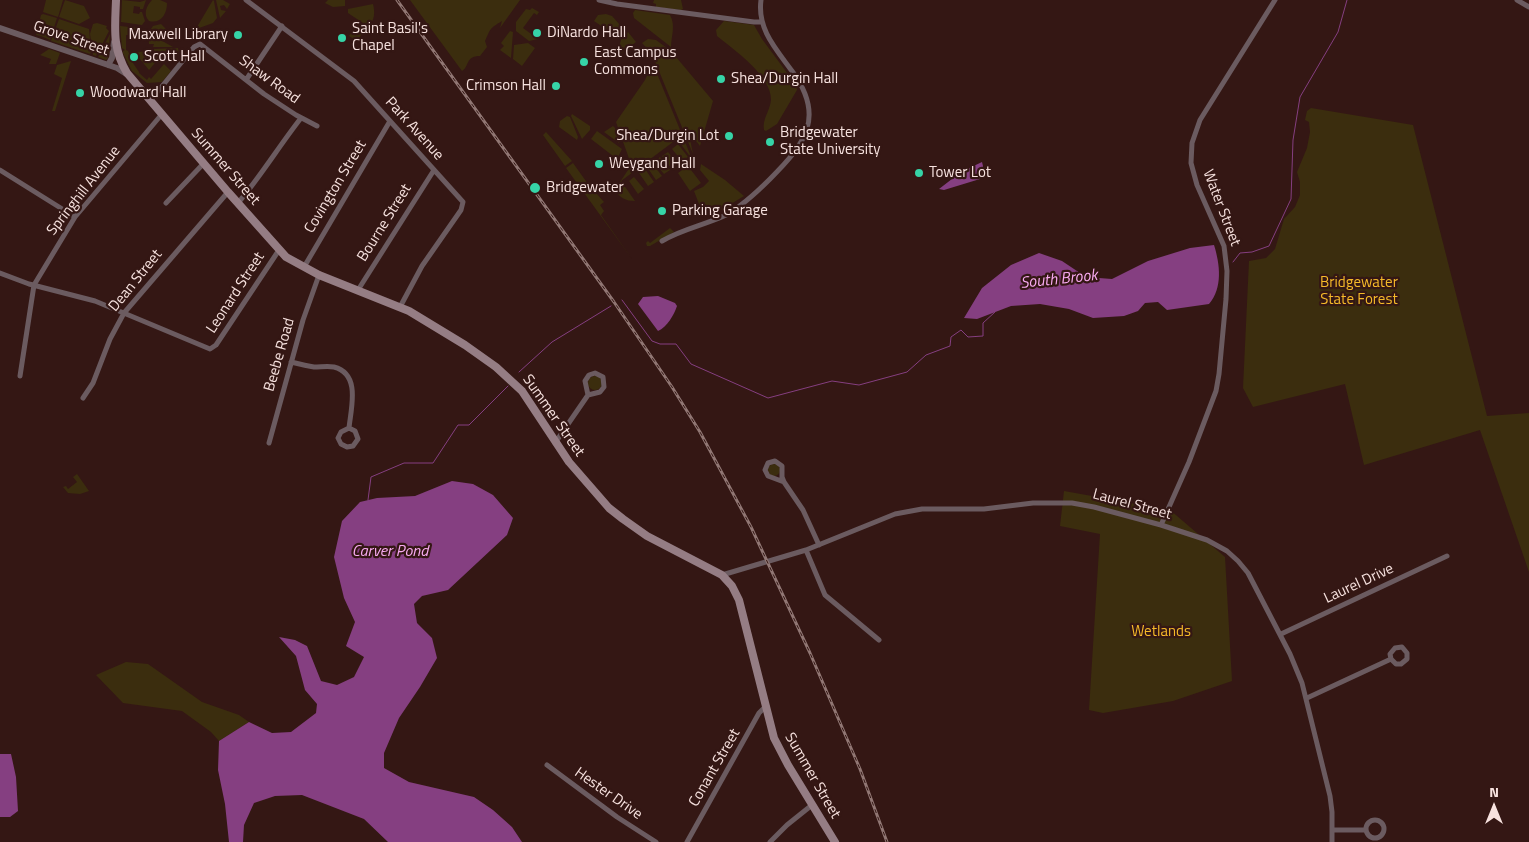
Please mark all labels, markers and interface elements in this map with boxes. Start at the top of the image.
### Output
street label: Grove Street [31,18,111,60]
place label: Saint Basil's Chapel [352,20,428,55]
place label: DiNardo Hall [547,24,626,42]
place label: Maxwell Library [128,26,228,44]
marker: DiNardo Hall [531,27,543,39]
marker: Maxwell Library [232,29,244,41]
marker: Saint Basil's Chapel [336,32,348,44]
place label: East Campus Commons [594,44,676,79]
place label: Scott Hall [144,48,205,66]
marker: Scott Hall [128,51,140,63]
street label: Shaw Road [235,52,303,108]
marker: East Campus Commons [578,56,590,68]
place label: Shea/Durgin Hall [731,70,838,88]
marker: Shea/Durgin Hall [715,73,727,85]
place label: Crimson Hall [466,77,546,95]
marker: Crimson Hall [550,80,562,92]
place label: Woodward Hall [90,84,186,102]
marker: Woodward Hall [74,87,86,99]
street label: Park Avenue [381,94,447,164]
place label: Bridgewater State University [780,124,881,159]
street label: Summer Street [187,125,263,209]
place label: Shea/Durgin Lot [616,127,719,145]
marker: Shea/Durgin Lot [723,130,735,142]
marker: Bridgewater State University [764,136,776,148]
street label: Covington Street [301,137,371,237]
street label: Springhill Avenue [43,143,125,239]
place label: Weygand Hall [609,155,696,173]
marker: Weygand Hall [593,158,605,170]
place label: Tower Lot [929,164,991,182]
marker: Tower Lot [913,167,925,179]
street label: Water Street [1198,167,1244,249]
place label: Bridgewater [546,179,624,197]
street label: Bourne Street [354,181,416,265]
marker: Bridgewater [528,181,542,195]
place label: Parking Garage [672,202,768,220]
marker: Parking Garage [656,205,668,217]
street label: Dean Street [105,246,167,316]
street label: Leonard Street [203,249,269,337]
water label: South Brook [1019,266,1099,294]
park label: Bridgewater State Forest [1320,274,1398,309]
street label: Beebe Road [261,316,299,394]
street label: Summer Street [518,372,588,460]
street label: Laurel Street [1091,486,1173,524]
water label: Carver Pond [352,542,428,562]
street label: Laurel Drive [1321,560,1397,608]
park label: Wetlands [1131,623,1191,641]
street label: Conant Street [686,726,744,810]
street label: Summer Street [780,730,844,822]
street label: Hester Drive [571,764,645,824]
text: N [1489,781,1499,802]
north arrow [1469,782,1519,832]

